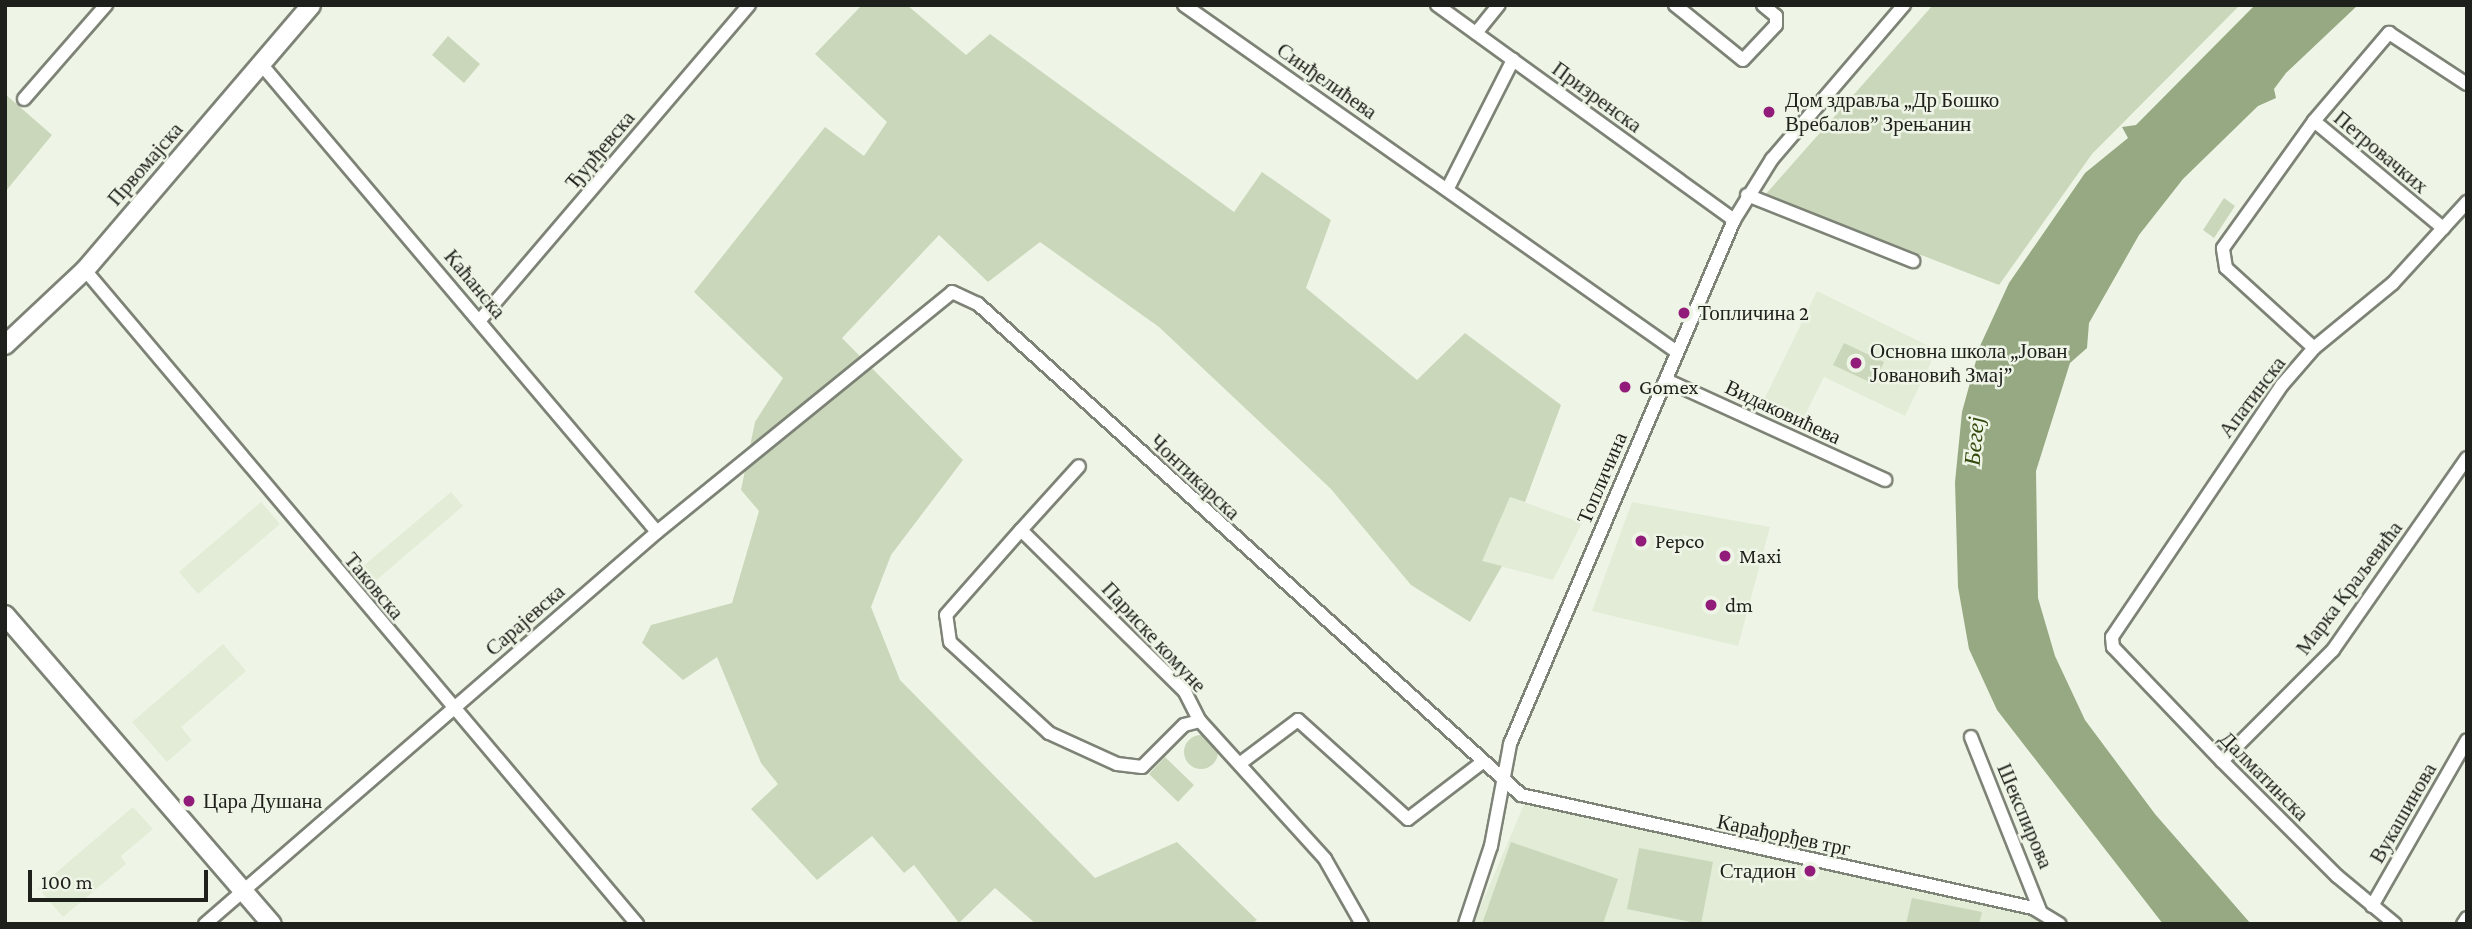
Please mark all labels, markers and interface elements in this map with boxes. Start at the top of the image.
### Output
street label: Синђелићева [1272,37,1382,125]
street label: Призренска [1547,56,1647,138]
place label: Дом здравља „Др Бошко Вребалов” Зрењанин [1785,87,1999,137]
marker: Дом здравља „Др Бошко Вребалов” Зрењанин [1759,102,1779,122]
street label: Петровачких [2329,105,2433,199]
street label: Ђурђевска [560,106,640,194]
street label: Првомајска [102,117,188,211]
street label: Каћанска [439,244,511,324]
place label: Топличина 2 [1698,300,1809,326]
marker: Топличина 2 [1676,305,1692,321]
place label: Основна школа „Јован Јовановић Змај” [1870,338,2067,388]
street label: Апатинска [2213,351,2291,443]
marker: Основна школа „Јован Јовановић Змај” [1848,355,1864,371]
place label: Gomex [1639,374,1698,400]
street label: Видаковићева [1721,374,1845,450]
marker: Gomex [1617,379,1633,395]
water label: Бегеј [1958,415,1990,467]
street label: Топличина [1571,428,1633,528]
street label: Чонтикарска [1145,429,1245,525]
street label: Марка Краљевића [2290,516,2408,660]
place label: Pepco [1655,528,1704,554]
marker: Pepco [1633,533,1649,549]
place label: Maxi [1739,543,1782,569]
street label: Таковска [339,547,409,625]
marker: Maxi [1717,548,1733,564]
street label: Париске комуне [1096,576,1212,698]
street label: Сарајевска [480,579,570,661]
place label: dm [1725,592,1753,618]
marker: dm [1703,597,1719,613]
street label: Далматинска [2214,726,2314,826]
street label: Вукашинова [2364,758,2442,868]
street label: Шекспирова [1992,760,2058,872]
place label: Цара Душана [203,788,322,814]
marker: Цара Душана [181,793,197,809]
street label: Карађорђев трг [1715,809,1853,861]
scale bar [32,856,212,900]
place label: Стадион [1720,858,1796,884]
marker: Стадион [1802,863,1818,879]
text: 100 m [41,870,93,894]

